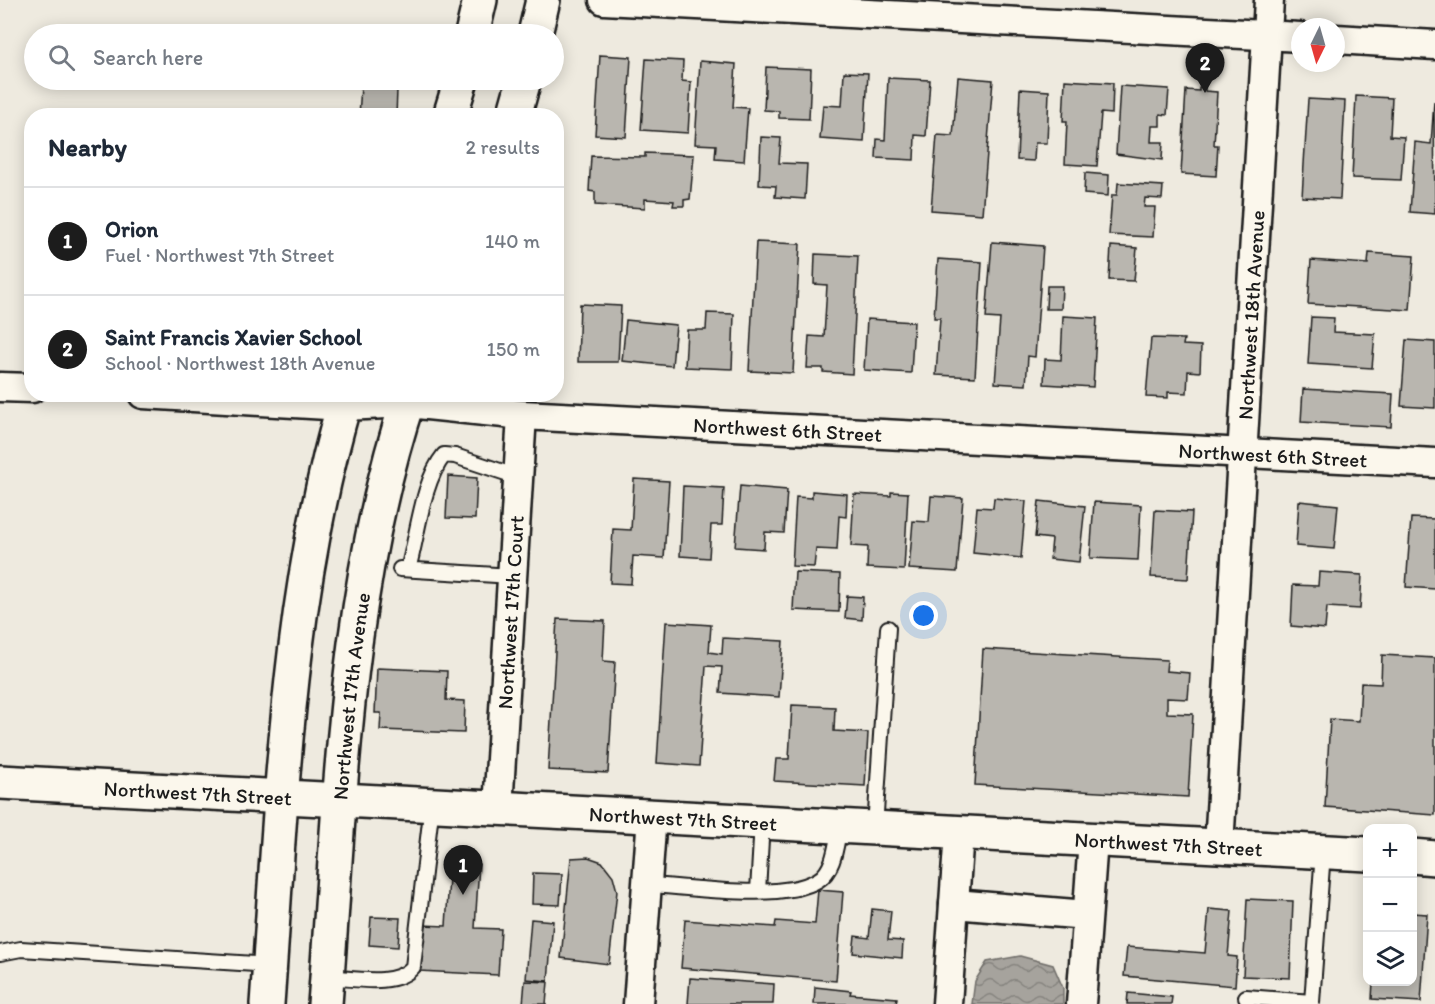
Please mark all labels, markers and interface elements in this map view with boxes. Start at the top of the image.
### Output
north arrow [1291,18,1345,72]
search box [24,24,564,90]
icon: search [45,41,78,74]
text: Search here [93,44,203,71]
pin: 2 [1186,44,1224,93]
text: Nearby [48,131,127,163]
text: 2 results [466,135,540,159]
street label: Northwest 18th Avenue [1232,209,1269,420]
text: Orion [105,216,158,243]
text: 1 [63,229,72,253]
text: 140 m [485,229,540,253]
text: Fuel · Northwest 7th Street [105,243,334,267]
text: Saint Francis Xavier School [105,324,362,351]
text: 2 [62,337,73,361]
text: 150 m [487,337,540,361]
text: School · Northwest 18th Avenue [105,351,375,375]
street label: Northwest 6th Street [693,412,883,446]
street label: Northwest 6th Street [1178,437,1368,472]
street label: Northwest 17th Court [492,515,528,710]
street label: Northwest 17th Avenue [327,590,375,801]
your location [909,601,938,630]
street label: Northwest 7th Street [103,775,293,810]
street label: Northwest 7th Street [588,801,778,835]
map controls [1363,824,1417,986]
button: + [1363,824,1417,878]
street label: Northwest 7th Street [1074,826,1263,861]
pin: 1 [444,846,482,895]
button: − [1363,878,1417,932]
button: layers [1363,932,1417,986]

